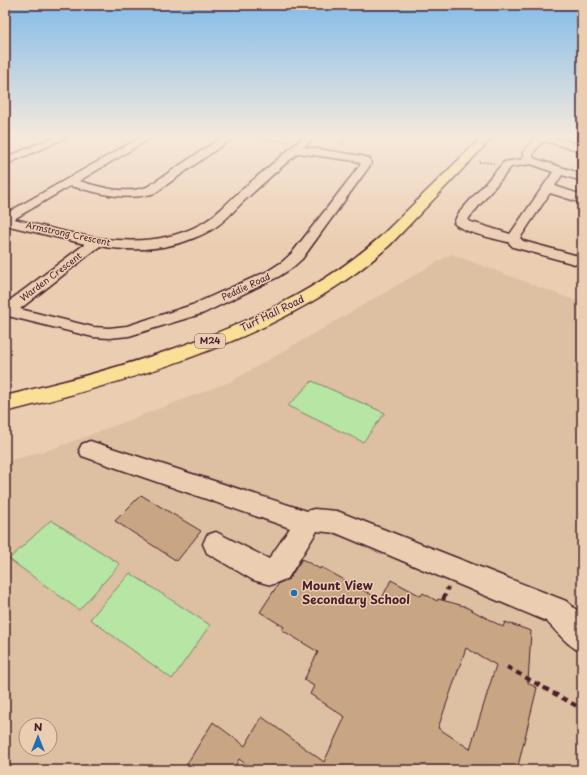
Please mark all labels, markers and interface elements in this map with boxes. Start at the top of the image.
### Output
street label: Armstrong Crescent [25,217,112,249]
street label: Warden Crescent [17,248,85,304]
street label: Peddie Road [219,269,272,303]
street label: Turf Hall Road [237,291,306,335]
road number: M24 [195,334,225,348]
place label: Mount View Secondary School [302,576,410,608]
marker: Mount View Secondary School [289,588,299,598]
north arrow [18,717,58,757]
text: N [34,718,43,735]

